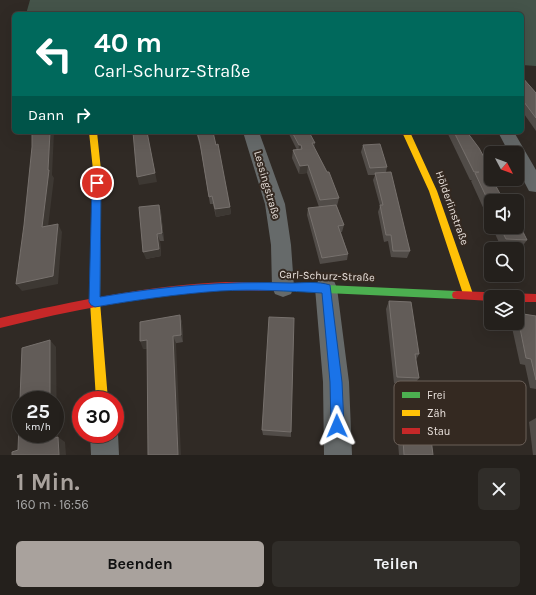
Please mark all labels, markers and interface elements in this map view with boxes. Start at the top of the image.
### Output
text: 40 m [94,26,162,59]
icon: left [28,28,80,80]
text: Carl-Schurz-Straße [94,60,250,82]
icon: right [72,104,94,126]
text: Dann [28,106,64,124]
north arrow [484,146,524,186]
map controls [484,146,524,330]
street label: Lessingstraße [251,149,283,221]
pin [80,166,114,200]
street label: Hölderlinstraße [433,169,472,247]
icon: arrive [86,172,108,194]
button: sound [484,194,524,234]
button: search [484,242,524,282]
street label: Carl-Schurz-Straße [279,268,375,284]
button: layers [484,290,524,330]
legend [394,381,526,445]
text: Frei [427,389,446,402]
speed limit sign: 30 [72,391,124,443]
text: 25 [26,400,50,423]
position arrow [316,405,358,447]
text: Zäh [427,407,446,420]
text: km/h [25,421,51,433]
text: Stau [427,425,451,438]
text: 1 Min. [16,468,80,496]
button: close [478,468,520,510]
text: 160 m · 16:56 [16,497,89,512]
button: Beenden [16,541,264,587]
button: Teilen [272,541,520,587]

